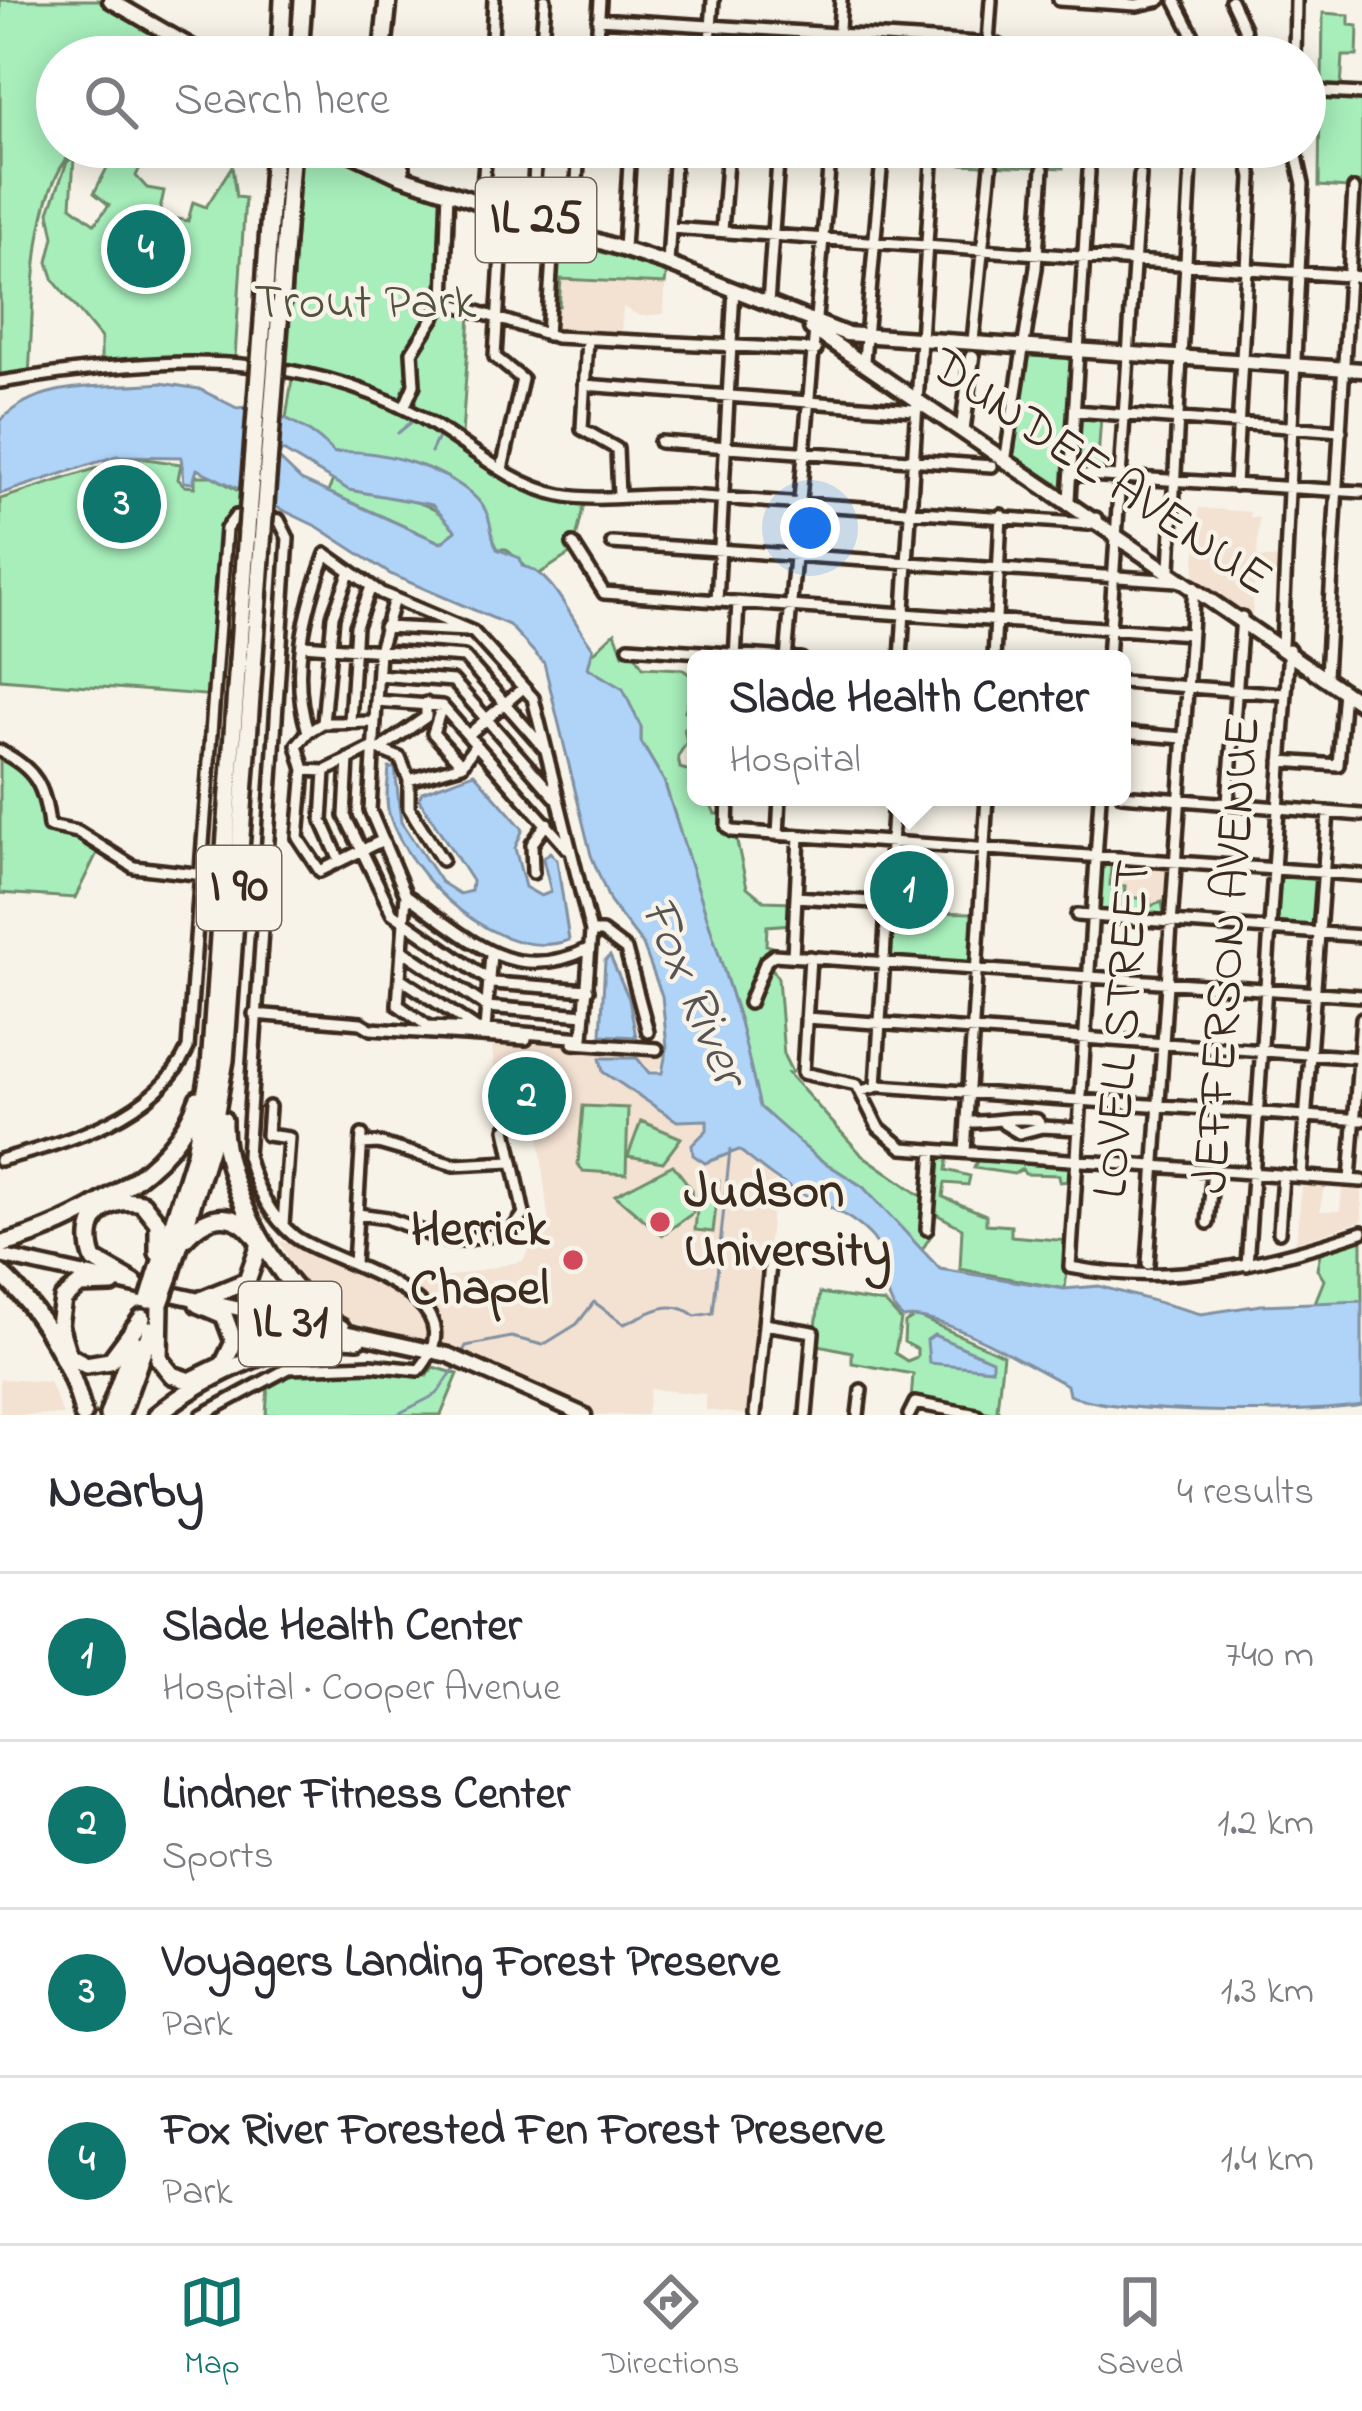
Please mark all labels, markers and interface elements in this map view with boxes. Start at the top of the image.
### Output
search box [36,36,1326,168]
icon: search [78,69,144,135]
text: Search here [174,69,390,135]
road number: IL 25 [476,178,596,262]
pin: 4 [107,204,185,294]
park label: Trout Park [254,267,477,342]
street label: DUNDEE AVENUE [912,330,1287,617]
pin: 3 [83,459,161,549]
your location [780,498,840,558]
popup [687,650,1131,806]
text: Slade Health Center [729,667,1089,733]
street label: JEFFERSON AVENUE [1175,714,1283,1196]
text: Hospital [729,733,861,790]
pin: 1 [870,845,948,935]
road number: I 90 [197,846,281,930]
street label: LOVELL STREET [1075,857,1173,1201]
water label: Fox River [616,885,768,1105]
pin: 2 [488,1051,566,1141]
place label: Judson University [684,1156,891,1290]
place label: Herrick Chapel [410,1194,551,1328]
marker: Judson University [647,1209,673,1235]
marker: Herrick Chapel [560,1247,586,1273]
road number: IL 31 [239,1282,341,1366]
text: Nearby [48,1456,204,1531]
text: 4 results [1177,1465,1314,1522]
text: Slade Health Center [162,1595,522,1661]
text: 1 [81,1628,93,1685]
text: 740 m [1225,1628,1314,1685]
text: Hospital · Cooper Avenue [162,1661,561,1718]
text: Lindner Fitness Center [162,1763,570,1829]
text: 2 [77,1796,97,1853]
text: 1.2 km [1217,1796,1314,1853]
text: Sports [162,1829,274,1886]
text: Voyagers Landing Forest Preserve [162,1931,780,1997]
text: 3 [79,1964,95,2021]
text: 1.3 km [1220,1964,1314,2021]
text: Park [162,1997,232,2054]
text: Fox River Forested Fen Forest Preserve [162,2099,884,2165]
text: 4 [79,2132,95,2189]
text: 1.4 km [1220,2132,1314,2189]
text: Park [162,2165,232,2222]
tab: Map [179,2269,245,2389]
tab: Directions [602,2269,740,2389]
tab: Saved [1097,2269,1183,2389]

